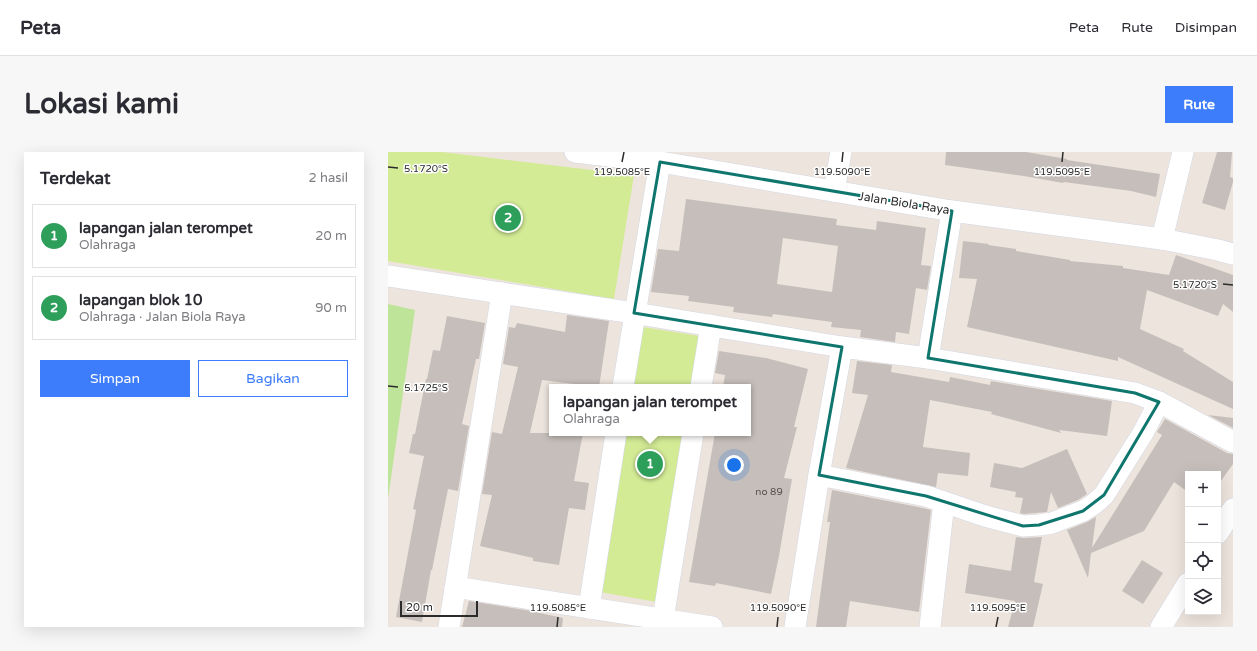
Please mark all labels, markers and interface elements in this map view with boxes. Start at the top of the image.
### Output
text: Peta [20,17,61,39]
text: Peta [1069,19,1099,36]
text: Rute [1121,19,1153,36]
text: Disimpan [1175,19,1237,36]
button: Rute [1165,86,1233,123]
text: Lokasi kami [24,87,179,121]
text: 5.1720°S [404,163,448,175]
text: 119.5085°E [594,166,650,178]
text: 119.5090°E [814,166,870,178]
text: 119.5095°E [1034,166,1090,178]
text: Terdekat [40,168,110,189]
text: 2 hasil [309,170,348,186]
street label: Jalan Biola Raya [857,189,951,217]
pin: 2 [495,203,521,233]
text: lapangan jalan terompet [79,219,253,237]
text: 1 [50,228,58,244]
text: 20 m [315,228,347,244]
text: Olahraga [79,237,136,253]
text: 5.1720°S [1173,279,1217,291]
text: lapangan blok 10 [79,291,202,309]
text: 2 [50,300,58,316]
text: 90 m [315,300,347,316]
text: Olahraga · Jalan Biola Raya [79,309,246,325]
button: Simpan [40,360,190,397]
button: Bagikan [198,360,348,397]
text: 5.1725°S [404,382,448,394]
popup [549,384,751,436]
text: lapangan jalan terompet [563,393,737,411]
text: Olahraga [563,411,620,427]
pin: 1 [637,449,663,479]
your location [724,455,744,475]
map controls [1185,471,1221,615]
button: + [1185,471,1221,507]
house number: no 89 [755,486,783,498]
button: − [1185,507,1221,543]
button: locate [1185,543,1221,579]
button: layers [1185,579,1221,615]
scale bar [400,599,478,618]
text: 20 m [406,601,433,614]
text: 119.5085°E [530,602,586,614]
text: 119.5090°E [750,602,806,614]
text: 119.5095°E [970,602,1026,614]

